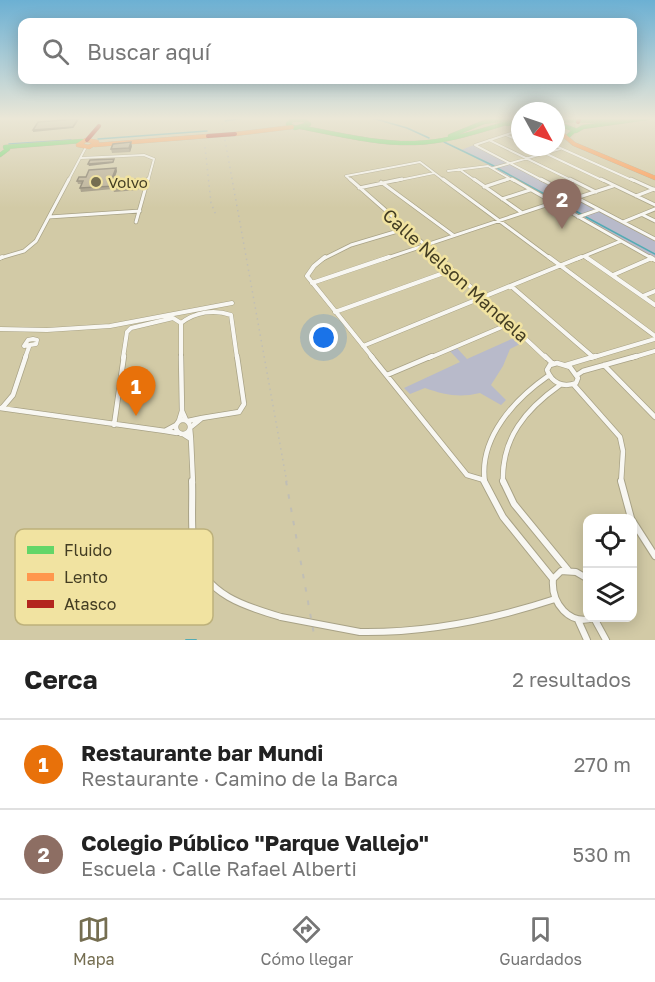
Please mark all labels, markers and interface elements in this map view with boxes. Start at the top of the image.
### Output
search box [18,18,637,84]
icon: search [39,35,72,68]
text: Buscar aquí [87,38,210,65]
north arrow [511,102,565,156]
place label: Volvo [108,173,148,191]
marker: Volvo [89,175,103,189]
pin: 2 [542,180,582,229]
street label: Calle Nelson Mandela [379,204,533,346]
your location [309,323,338,352]
pin: 1 [116,366,156,416]
map controls [583,514,637,622]
button: locate [583,514,637,568]
legend [15,529,213,625]
text: Fluido [64,540,112,560]
text: Lento [64,567,108,587]
button: layers [583,568,637,622]
text: Atasco [64,594,116,614]
text: Cerca [24,664,98,695]
text: 2 resultados [512,667,631,691]
text: Restaurante bar Mundi [81,739,323,766]
text: 1 [38,752,49,776]
text: 270 m [574,752,631,776]
text: Restaurante · Camino de la Barca [81,766,398,790]
text: Colegio Público "Parque Vallejo" [81,829,429,856]
text: 2 [37,842,50,866]
text: 530 m [573,842,631,866]
text: Escuela · Calle Rafael Alberti [81,856,357,880]
tab: Mapa [73,913,115,969]
tab: Cómo llegar [261,913,353,969]
tab: Guardados [499,913,582,969]

